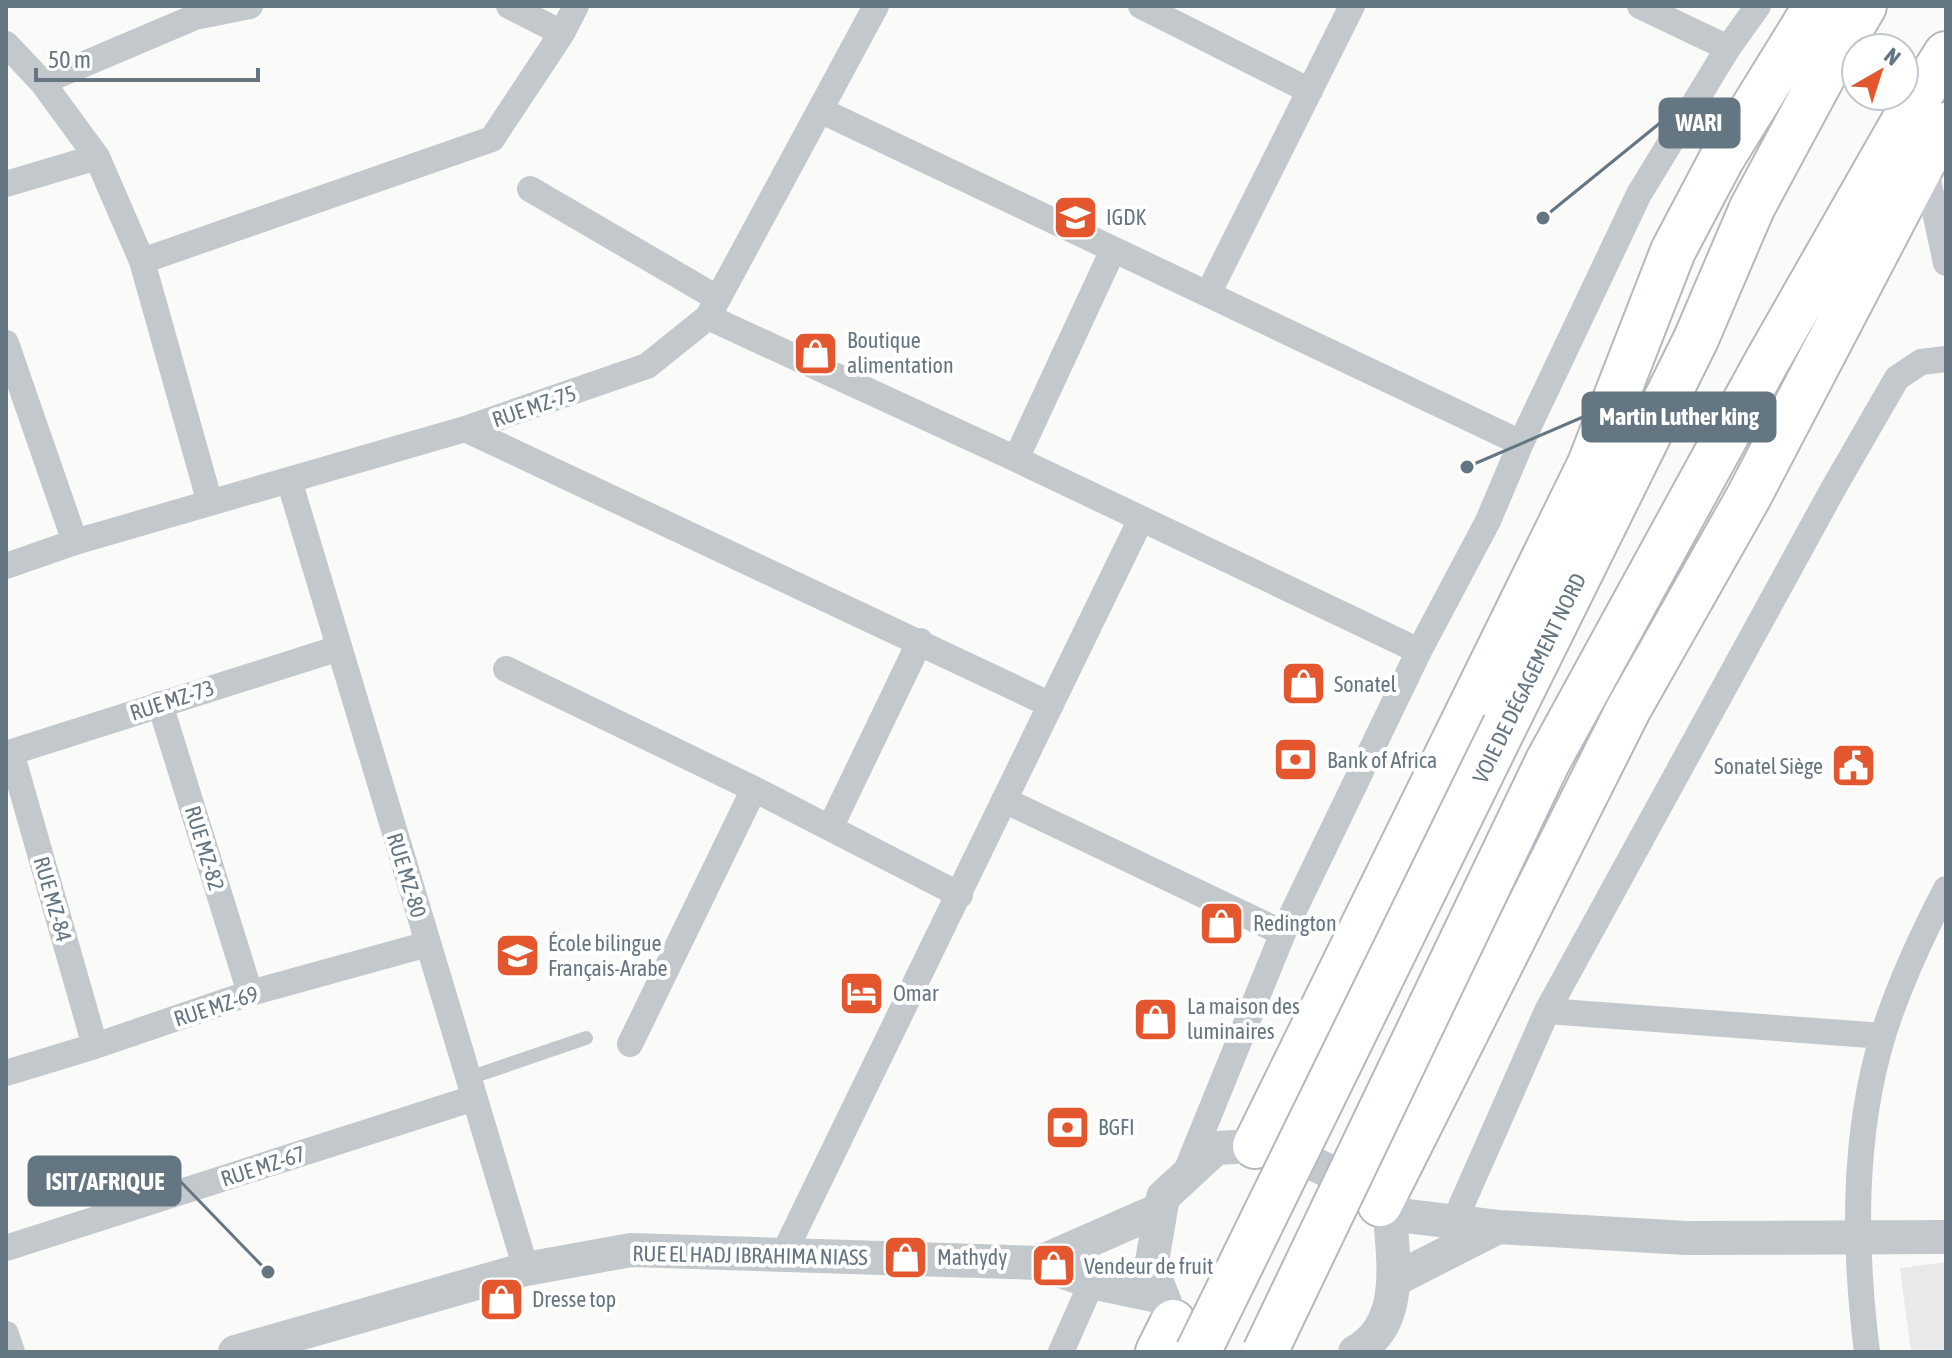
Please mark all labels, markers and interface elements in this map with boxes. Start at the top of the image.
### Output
scale bar [36,32,258,82]
north arrow [1840,32,1920,112]
text: N [1879,42,1906,71]
text: 50 m [48,46,91,73]
callout: WARI [1660,99,1739,147]
text: WARI [1675,109,1722,136]
school or university icon: IGDK [1051,193,1099,241]
place label: IGDK [1106,204,1147,230]
place label: Boutique alimentation [847,327,954,378]
shop icon: Boutique alimentation [792,329,840,377]
street label: RUE MZ-75 [489,380,579,432]
callout: Martin Luther king [1583,393,1775,441]
text: Martin Luther king [1599,403,1760,430]
street label: VOIE DE DÉGAGEMENT NORD [1467,569,1591,787]
shop icon: Sonatel [1279,660,1327,708]
place label: Sonatel [1334,671,1397,697]
street label: RUE MZ-73 [127,674,217,726]
bank icon: Bank of Africa [1272,736,1320,784]
public building icon: Sonatel Siège [1830,742,1878,790]
place label: Bank of Africa [1327,747,1437,773]
place label: Sonatel Siège [1714,753,1823,779]
street label: RUE MZ-82 [180,803,230,893]
street label: RUE MZ-80 [382,830,432,920]
street label: RUE MZ-84 [28,854,78,944]
shop icon: Redington [1198,899,1246,947]
place label: Redington [1253,910,1337,936]
place label: École bilingue Français-Arabe [548,930,668,981]
school or university icon: École bilingue Français-Arabe [493,932,541,980]
hotel icon: Omar [838,969,886,1017]
street label: RUE MZ-69 [171,980,261,1032]
place label: Omar [893,980,939,1006]
place label: La maison des luminaires [1187,993,1300,1044]
shop icon: La maison des luminaires [1132,995,1180,1043]
bank icon: BGFI [1043,1103,1091,1151]
place label: BGFI [1098,1114,1135,1140]
street label: RUE MZ-67 [218,1140,308,1192]
callout: ISIT/AFRIQUE [29,1157,180,1205]
text: ISIT/AFRIQUE [46,1168,164,1195]
shop icon: Mathydy [882,1233,930,1281]
street label: RUE EL HADJ IBRAHIMA NIASS [632,1240,868,1270]
shop icon: Vendeur de fruit [1029,1242,1077,1290]
place label: Mathydy [937,1244,1007,1270]
place label: Vendeur de fruit [1084,1253,1213,1279]
shop icon: Dresse top [477,1275,525,1323]
place label: Dresse top [532,1286,616,1312]

